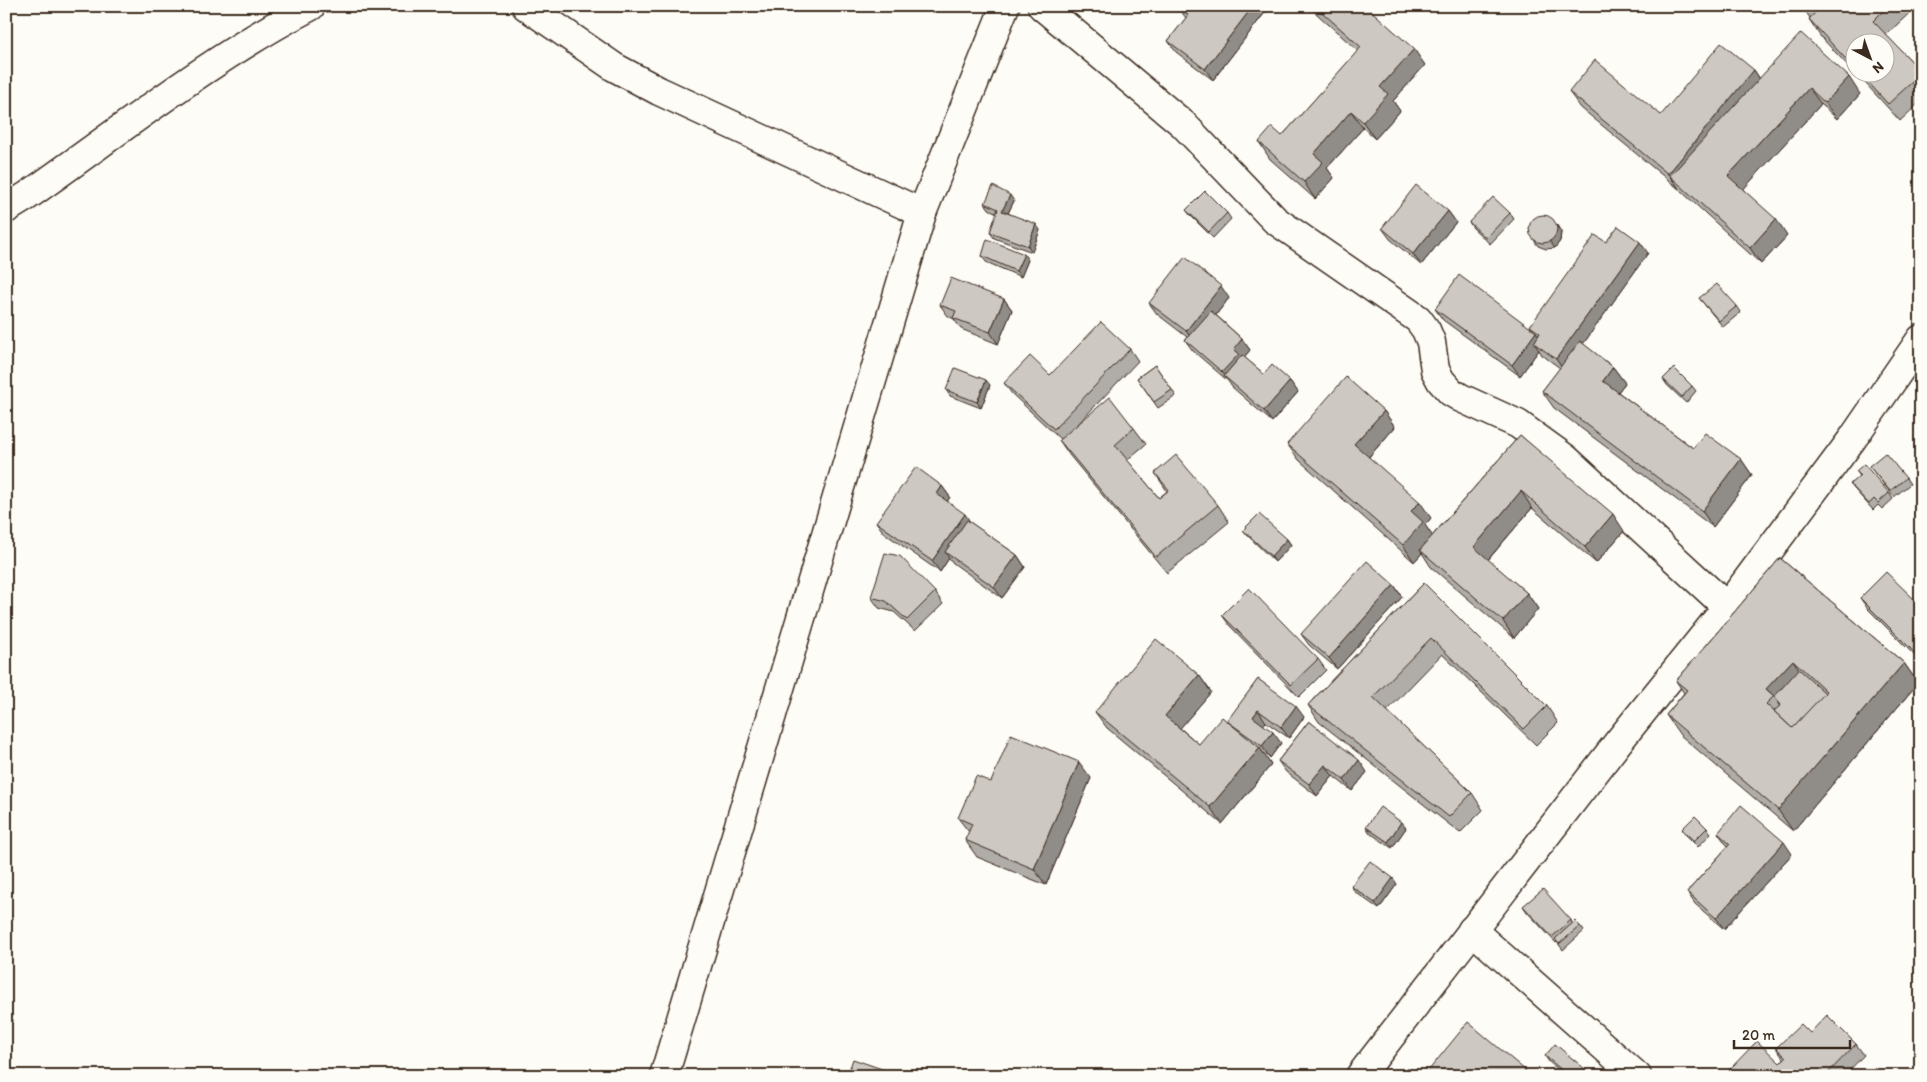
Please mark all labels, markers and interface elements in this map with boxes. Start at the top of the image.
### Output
north arrow [1844,32,1894,82]
text: N [1869,58,1887,77]
scale bar [1734,1017,1851,1049]
text: 20 m [1742,1026,1776,1044]

